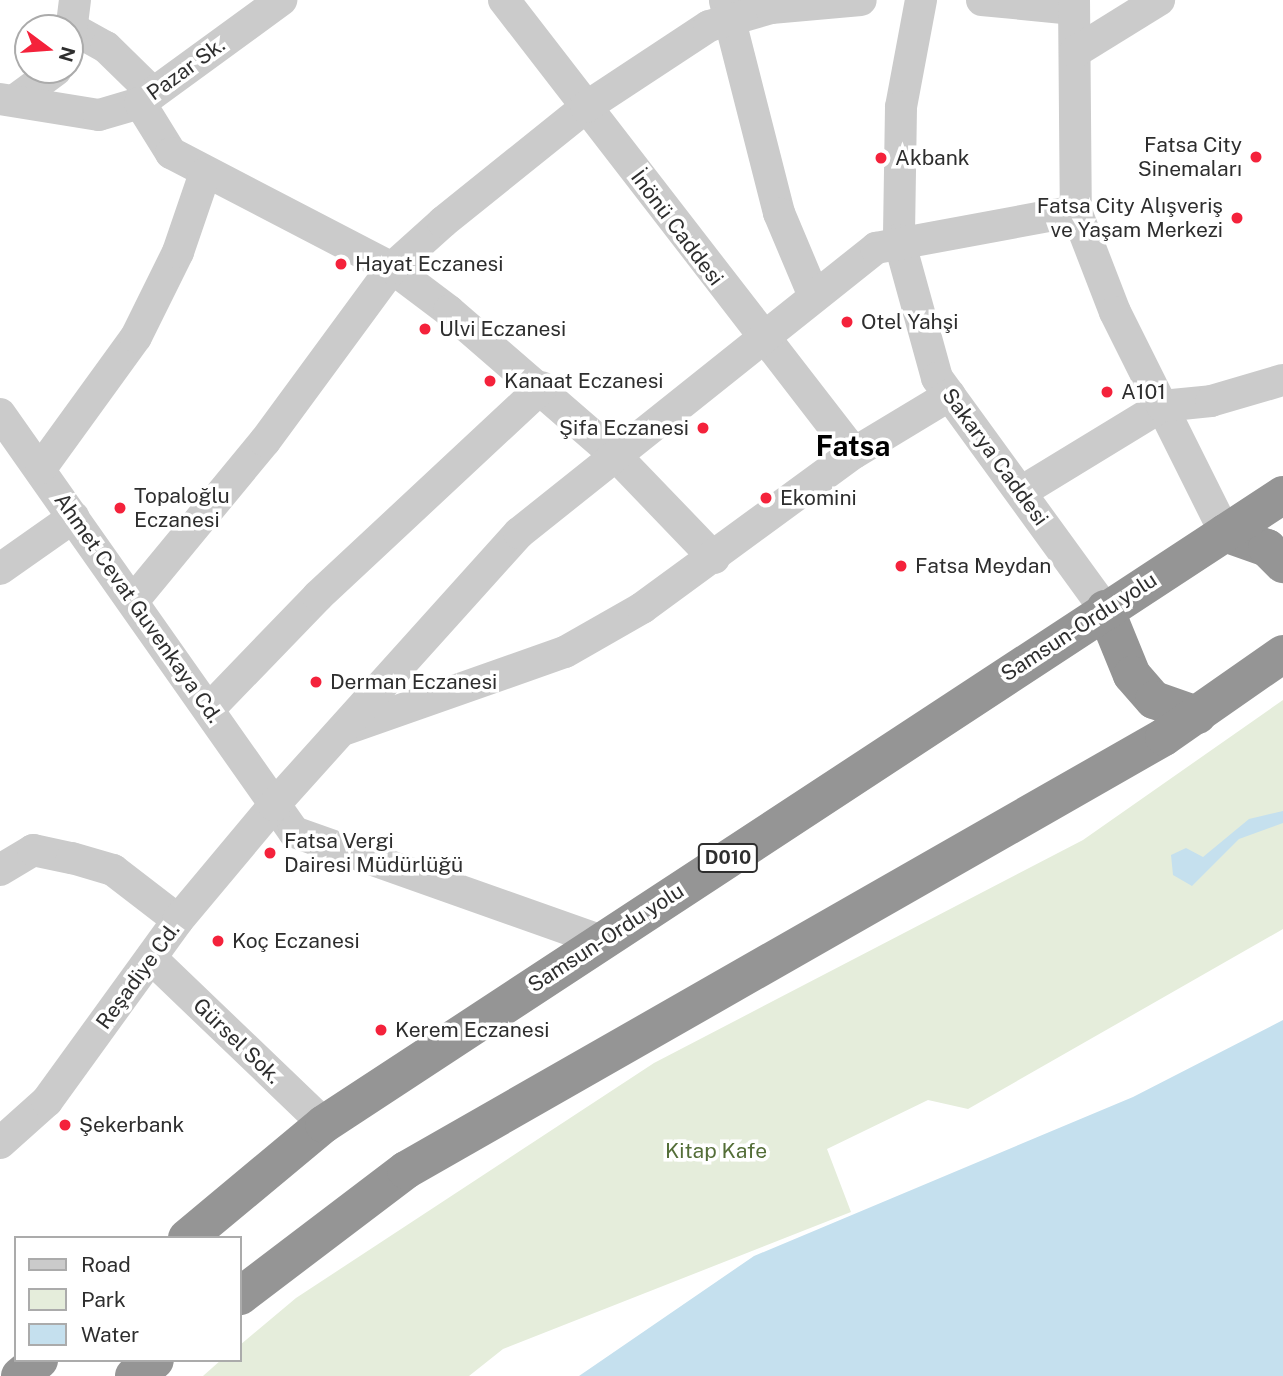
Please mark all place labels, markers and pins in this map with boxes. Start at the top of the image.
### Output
place label: Fatsa City Sinemaları [1138,132,1242,182]
place label: Akbank [895,145,970,171]
marker: Fatsa City Sinemaları [1248,149,1264,165]
marker: Akbank [873,150,889,166]
place label: Fatsa City Alışveriş ve Yaşam Merkezi [1037,193,1223,243]
marker: Fatsa City Alışveriş ve Yaşam Merkezi [1229,210,1245,226]
place label: Hayat Eczanesi [355,251,503,277]
marker: Hayat Eczanesi [333,256,349,272]
place label: Otel Yahşi [861,309,958,335]
marker: Otel Yahşi [839,314,855,330]
place label: Ulvi Eczanesi [439,316,566,342]
marker: Ulvi Eczanesi [417,321,433,337]
place label: Kanaat Eczanesi [504,368,663,394]
marker: Kanaat Eczanesi [482,373,498,389]
place label: A101 [1121,379,1166,405]
marker: A101 [1099,384,1115,400]
place label: Şifa Eczanesi [559,415,689,441]
marker: Şifa Eczanesi [695,420,711,436]
place label: Topaloğlu Eczanesi [134,483,230,533]
place label: Ekomini [780,485,857,511]
marker: Ekomini [758,490,774,506]
marker: Topaloğlu Eczanesi [112,500,128,516]
place label: Fatsa Meydan [915,553,1051,579]
marker: Fatsa Meydan [893,558,909,574]
place label: Derman Eczanesi [330,669,497,695]
marker: Derman Eczanesi [308,674,324,690]
place label: Fatsa Vergi Dairesi Müdürlüğü [284,828,463,878]
marker: Fatsa Vergi Dairesi Müdürlüğü [262,845,278,861]
place label: Koç Eczanesi [232,928,360,954]
marker: Koç Eczanesi [210,933,226,949]
place label: Kerem Eczanesi [395,1017,549,1043]
marker: Kerem Eczanesi [373,1022,389,1038]
place label: Şekerbank [79,1112,184,1138]
marker: Şekerbank [57,1117,73,1133]

